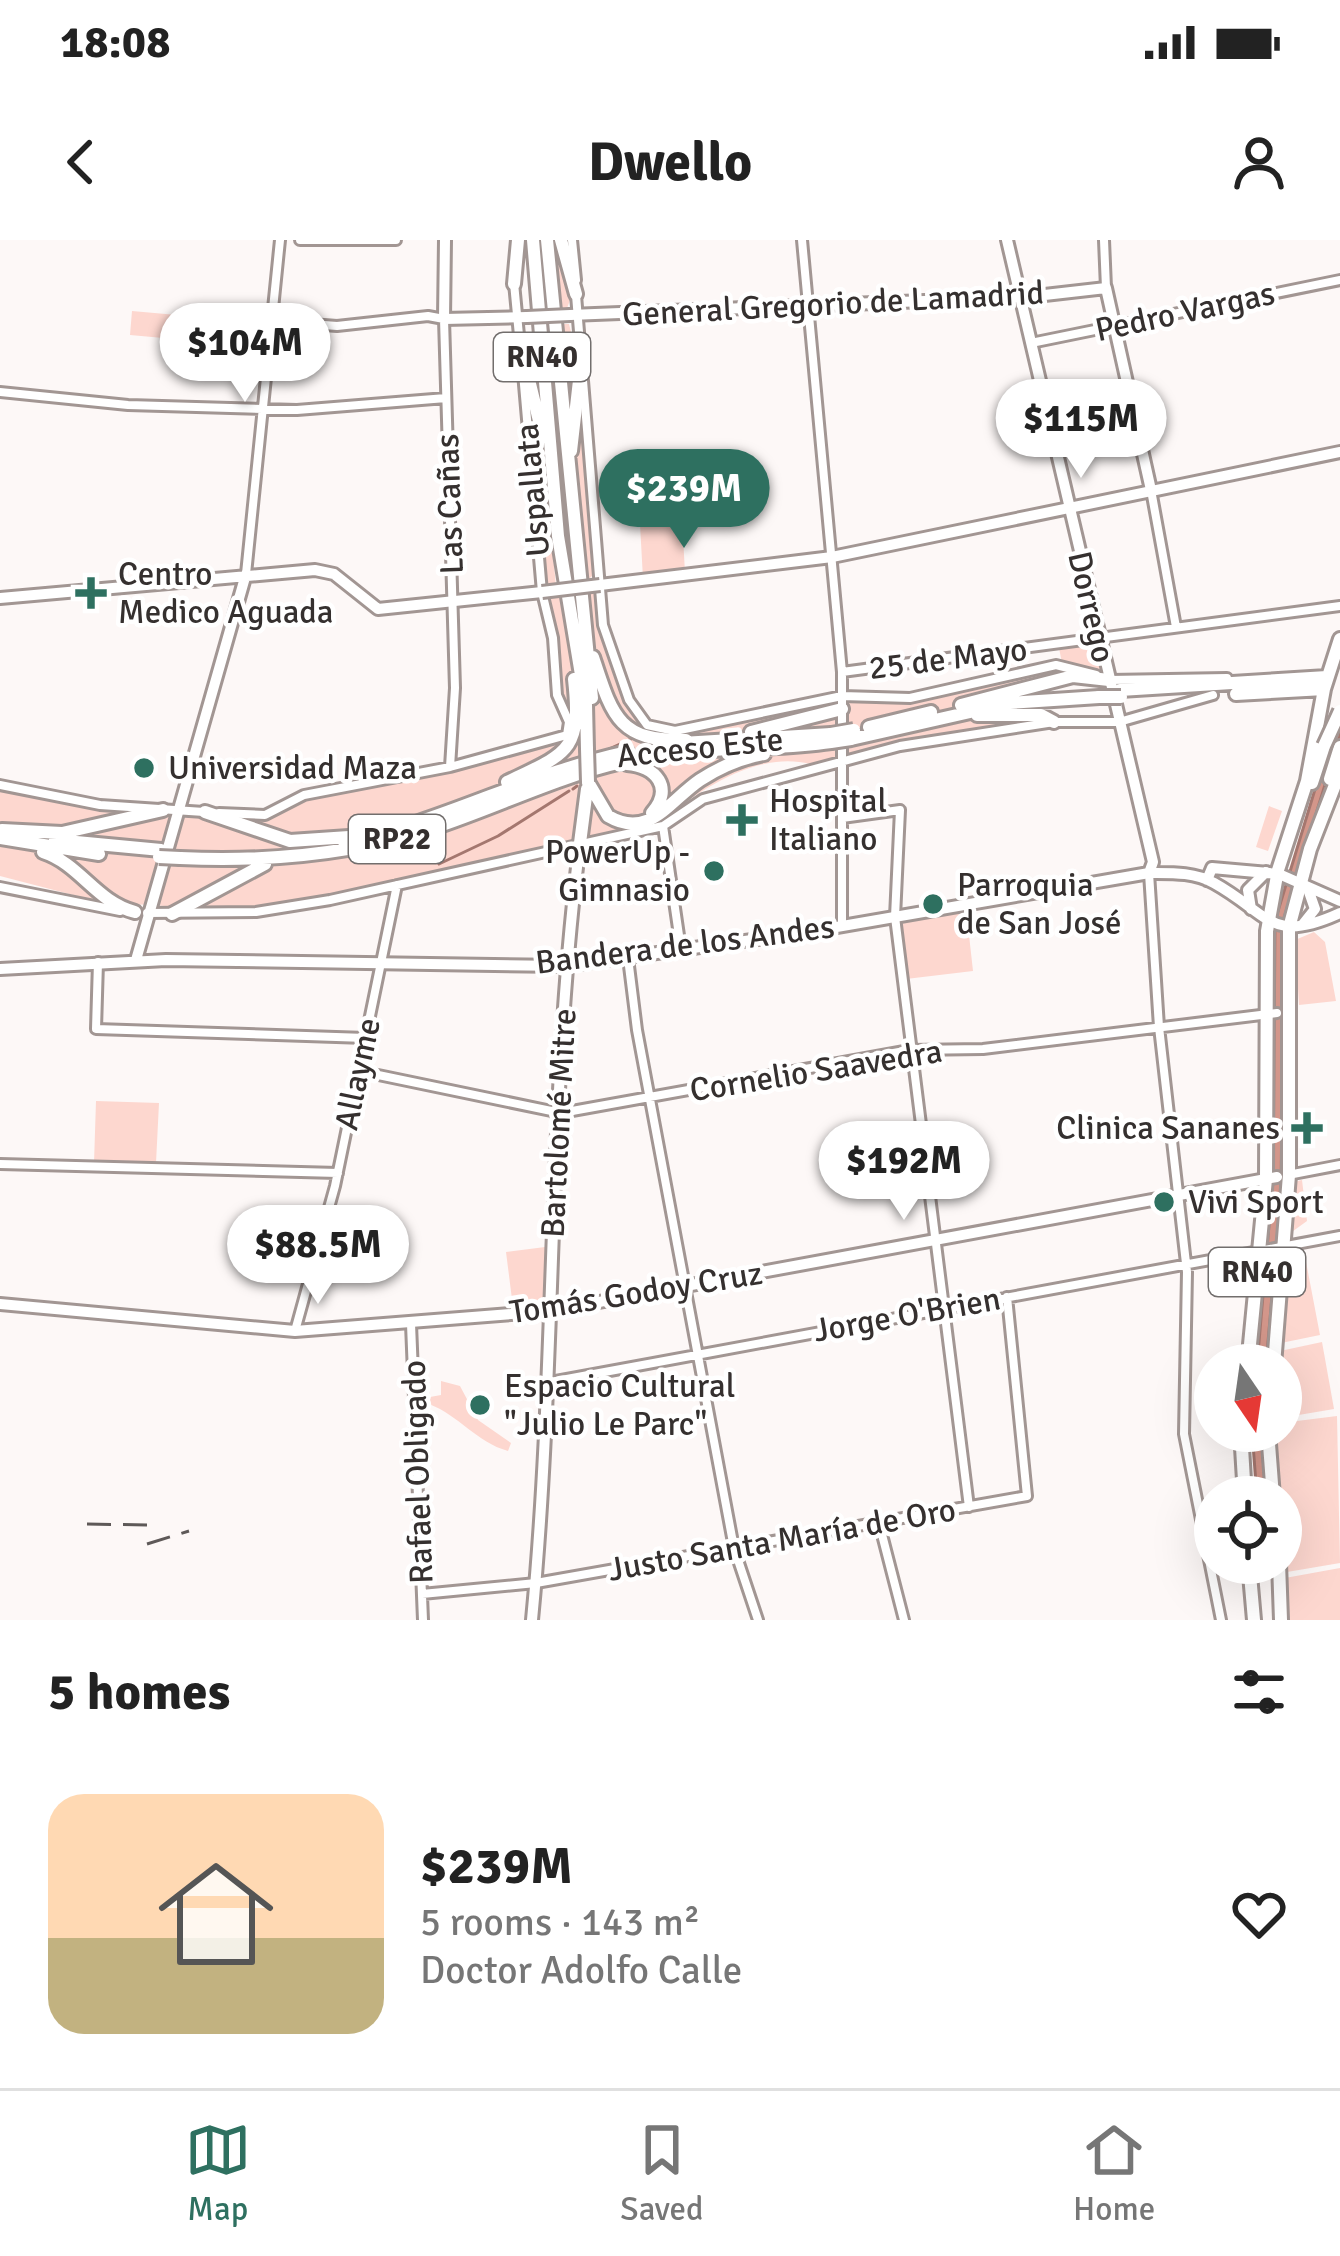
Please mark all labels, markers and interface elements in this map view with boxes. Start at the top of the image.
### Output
text: 18:08 [60,15,170,70]
icon: back [48,129,114,195]
text: Dwello [588,129,752,196]
icon: person [1226,129,1292,195]
street label: General Gregorio de Lamadrid [621,272,1045,336]
street label: Pedro Vargas [1091,273,1279,351]
pin: $104M [161,303,329,405]
text: $104M [187,318,303,366]
road number: RN40 [494,333,590,381]
pin: $115M [997,379,1165,481]
text: $115M [1023,394,1139,442]
street label: Uspallata [507,422,559,558]
street label: Las Cañas [427,433,473,575]
pin: $239M [600,449,768,551]
text: $239M [626,464,742,512]
street label: Dorrego [1058,547,1124,667]
place label: Centro Medico Aguada [118,554,334,633]
marker: Centro Medico Aguada [75,577,107,609]
street label: 25 de Mayo [866,629,1030,689]
street label: Acceso Este [615,719,785,777]
place label: Universidad Maza [168,748,417,789]
marker: Universidad Maza [131,755,157,781]
place label: Hospital Italiano [769,781,887,860]
marker: Hospital Italiano [726,804,758,836]
road number: RP22 [349,815,445,863]
place label: PowerUp - Gimnasio [545,832,690,911]
marker: PowerUp - Gimnasio [701,858,727,884]
place label: Parroquia de San José [957,865,1122,944]
marker: Parroquia de San José [920,891,946,917]
street label: Bandera de los Andes [533,906,837,984]
street label: Bartolomé Mitre [533,1007,585,1239]
street label: Allayme [326,1014,390,1134]
street label: Cornelio Saavedra [687,1031,945,1111]
place label: Clinica Sananes [1056,1108,1280,1149]
marker: Clinica Sananes [1291,1112,1323,1144]
pin: $192M [820,1121,988,1223]
text: $192M [846,1136,962,1184]
place label: Vivi Sport [1188,1182,1324,1223]
marker: Vivi Sport [1151,1189,1177,1215]
pin: $88.5M [220,1205,416,1307]
text: $88.5M [254,1220,382,1268]
road number: RN40 [1209,1248,1305,1296]
street label: Tomás Godoy Cruz [507,1253,765,1333]
street label: Jorge O'Brien [810,1278,1004,1352]
north arrow [1194,1344,1302,1452]
map controls [1194,1344,1302,1584]
street label: Rafael Obligado [394,1360,442,1584]
place label: Espacio Cultural "Julio Le Parc" [504,1366,735,1445]
marker: Espacio Cultural "Julio Le Parc" [467,1392,493,1418]
button: locate [1194,1476,1302,1584]
street label: Justo Santa María de Oro [605,1489,959,1591]
icon: filters [1226,1659,1292,1725]
text: 5 homes [48,1661,230,1724]
text: $239M [420,1835,573,1898]
icon: home [144,1842,288,1986]
icon: heart [1226,1881,1292,1947]
text: 5 rooms · 143 m² [420,1898,700,1946]
text: Doctor Adolfo Calle [420,1946,742,1994]
tab: Map [185,2117,251,2230]
tab: Saved [620,2117,703,2230]
tab: Home [1073,2117,1155,2230]

